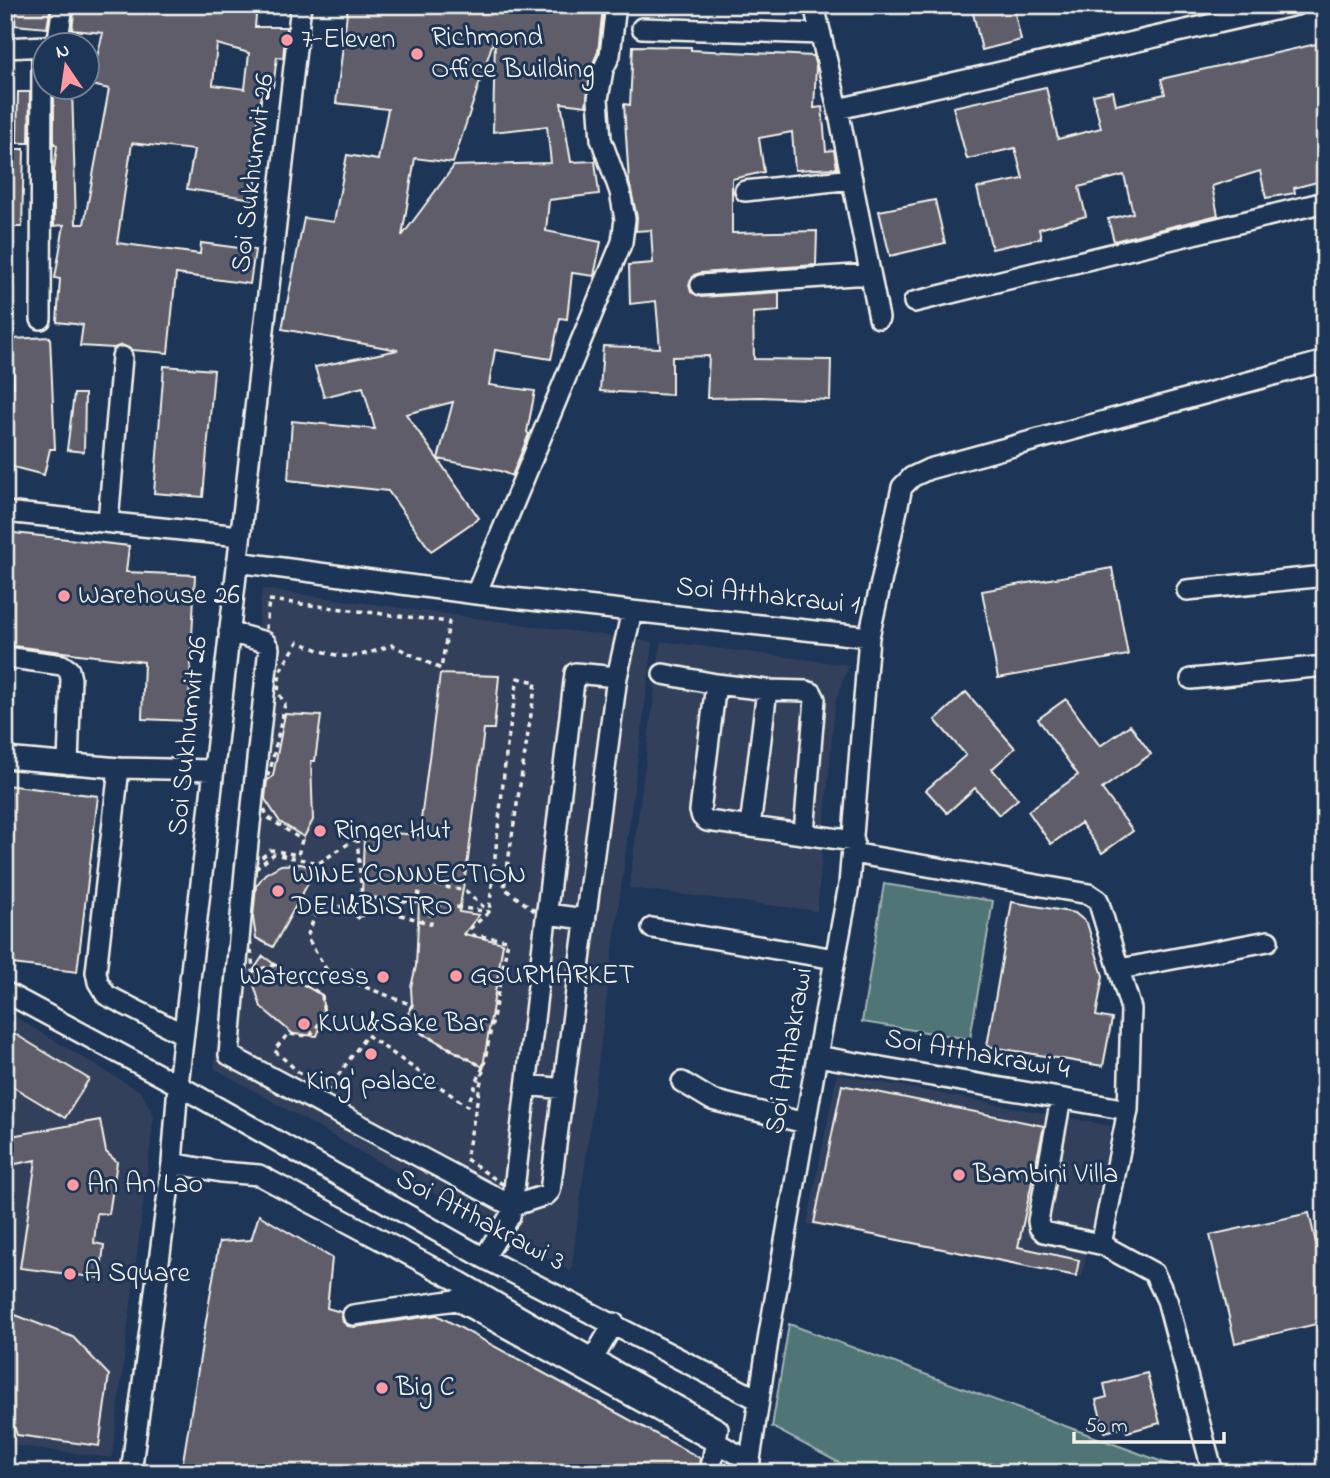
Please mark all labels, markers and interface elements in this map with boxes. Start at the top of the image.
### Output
place label: Richmond Office Building [431,18,595,91]
place label: 7-Eleven [301,20,395,61]
north arrow [32,32,102,102]
marker: 7-Eleven [279,32,295,48]
text: N [53,37,72,66]
marker: Richmond Office Building [409,46,425,62]
street label: Soi Sukhumvit 26 [221,71,287,275]
street label: Soi Atthakrawi 1 [674,567,862,627]
place label: Warehouse 26 [78,576,240,617]
marker: Warehouse 26 [56,588,72,604]
street label: Soi Sukhumvit 26 [158,634,220,838]
place label: Ringer Hut [334,811,451,852]
marker: Ringer Hut [312,823,328,839]
place label: WINE CONNECTION DELI&BISTRO [291,855,526,928]
marker: WINE CONNECTION DELI&BISTRO [270,883,286,899]
place label: GOURMARKET [470,956,635,997]
place label: Watercress [239,957,369,998]
street label: Soi Atthakrawi [755,964,825,1138]
marker: GOURMARKET [448,968,464,984]
marker: Watercress [375,969,391,985]
place label: KUU&Sake Bar [318,1004,488,1045]
marker: KUU&Sake Bar [296,1016,312,1032]
street label: Soi Atthakrawi 4 [881,1019,1073,1092]
marker: King' palace [363,1046,379,1062]
place label: King' palace [306,1062,436,1103]
place label: Bambini Villa [972,1155,1119,1196]
street label: Soi Atthakrawi 3 [388,1159,572,1283]
place label: An An Lao [87,1165,203,1206]
marker: Bambini Villa [951,1167,967,1183]
marker: An An Lao [65,1177,81,1193]
place label: A Square [84,1254,191,1295]
marker: A Square [62,1266,78,1282]
place label: Big C [395,1368,455,1409]
marker: Big C [374,1380,390,1396]
scale bar [1074,1401,1225,1445]
text: 50 m [1085,1412,1128,1442]

